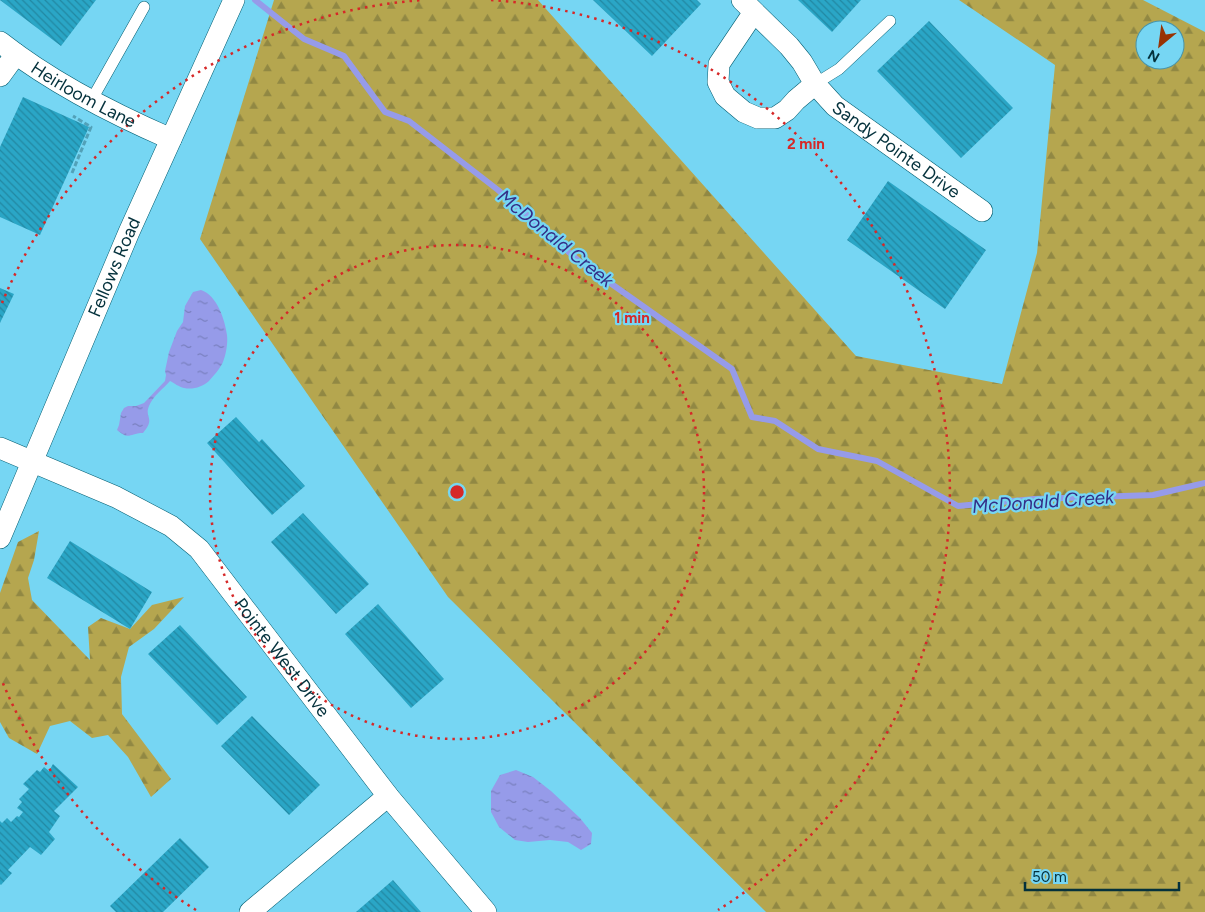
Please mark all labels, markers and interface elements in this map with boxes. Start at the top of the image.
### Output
north arrow [1135,20,1185,70]
text: N [1145,46,1163,66]
street label: Heirloom Lane [27,57,140,133]
street label: Sandy Pointe Drive [828,97,965,203]
text: 2 min [787,135,825,153]
water label: McDonald Creek [493,185,619,293]
street label: Fellows Road [83,214,145,320]
text: 1 min [614,309,650,327]
centre of rings [448,483,466,501]
water label: McDonald Creek [971,485,1116,518]
street label: Pointe West Drive [230,594,335,721]
scale bar [1025,860,1179,892]
text: 50 m [1032,868,1067,886]

